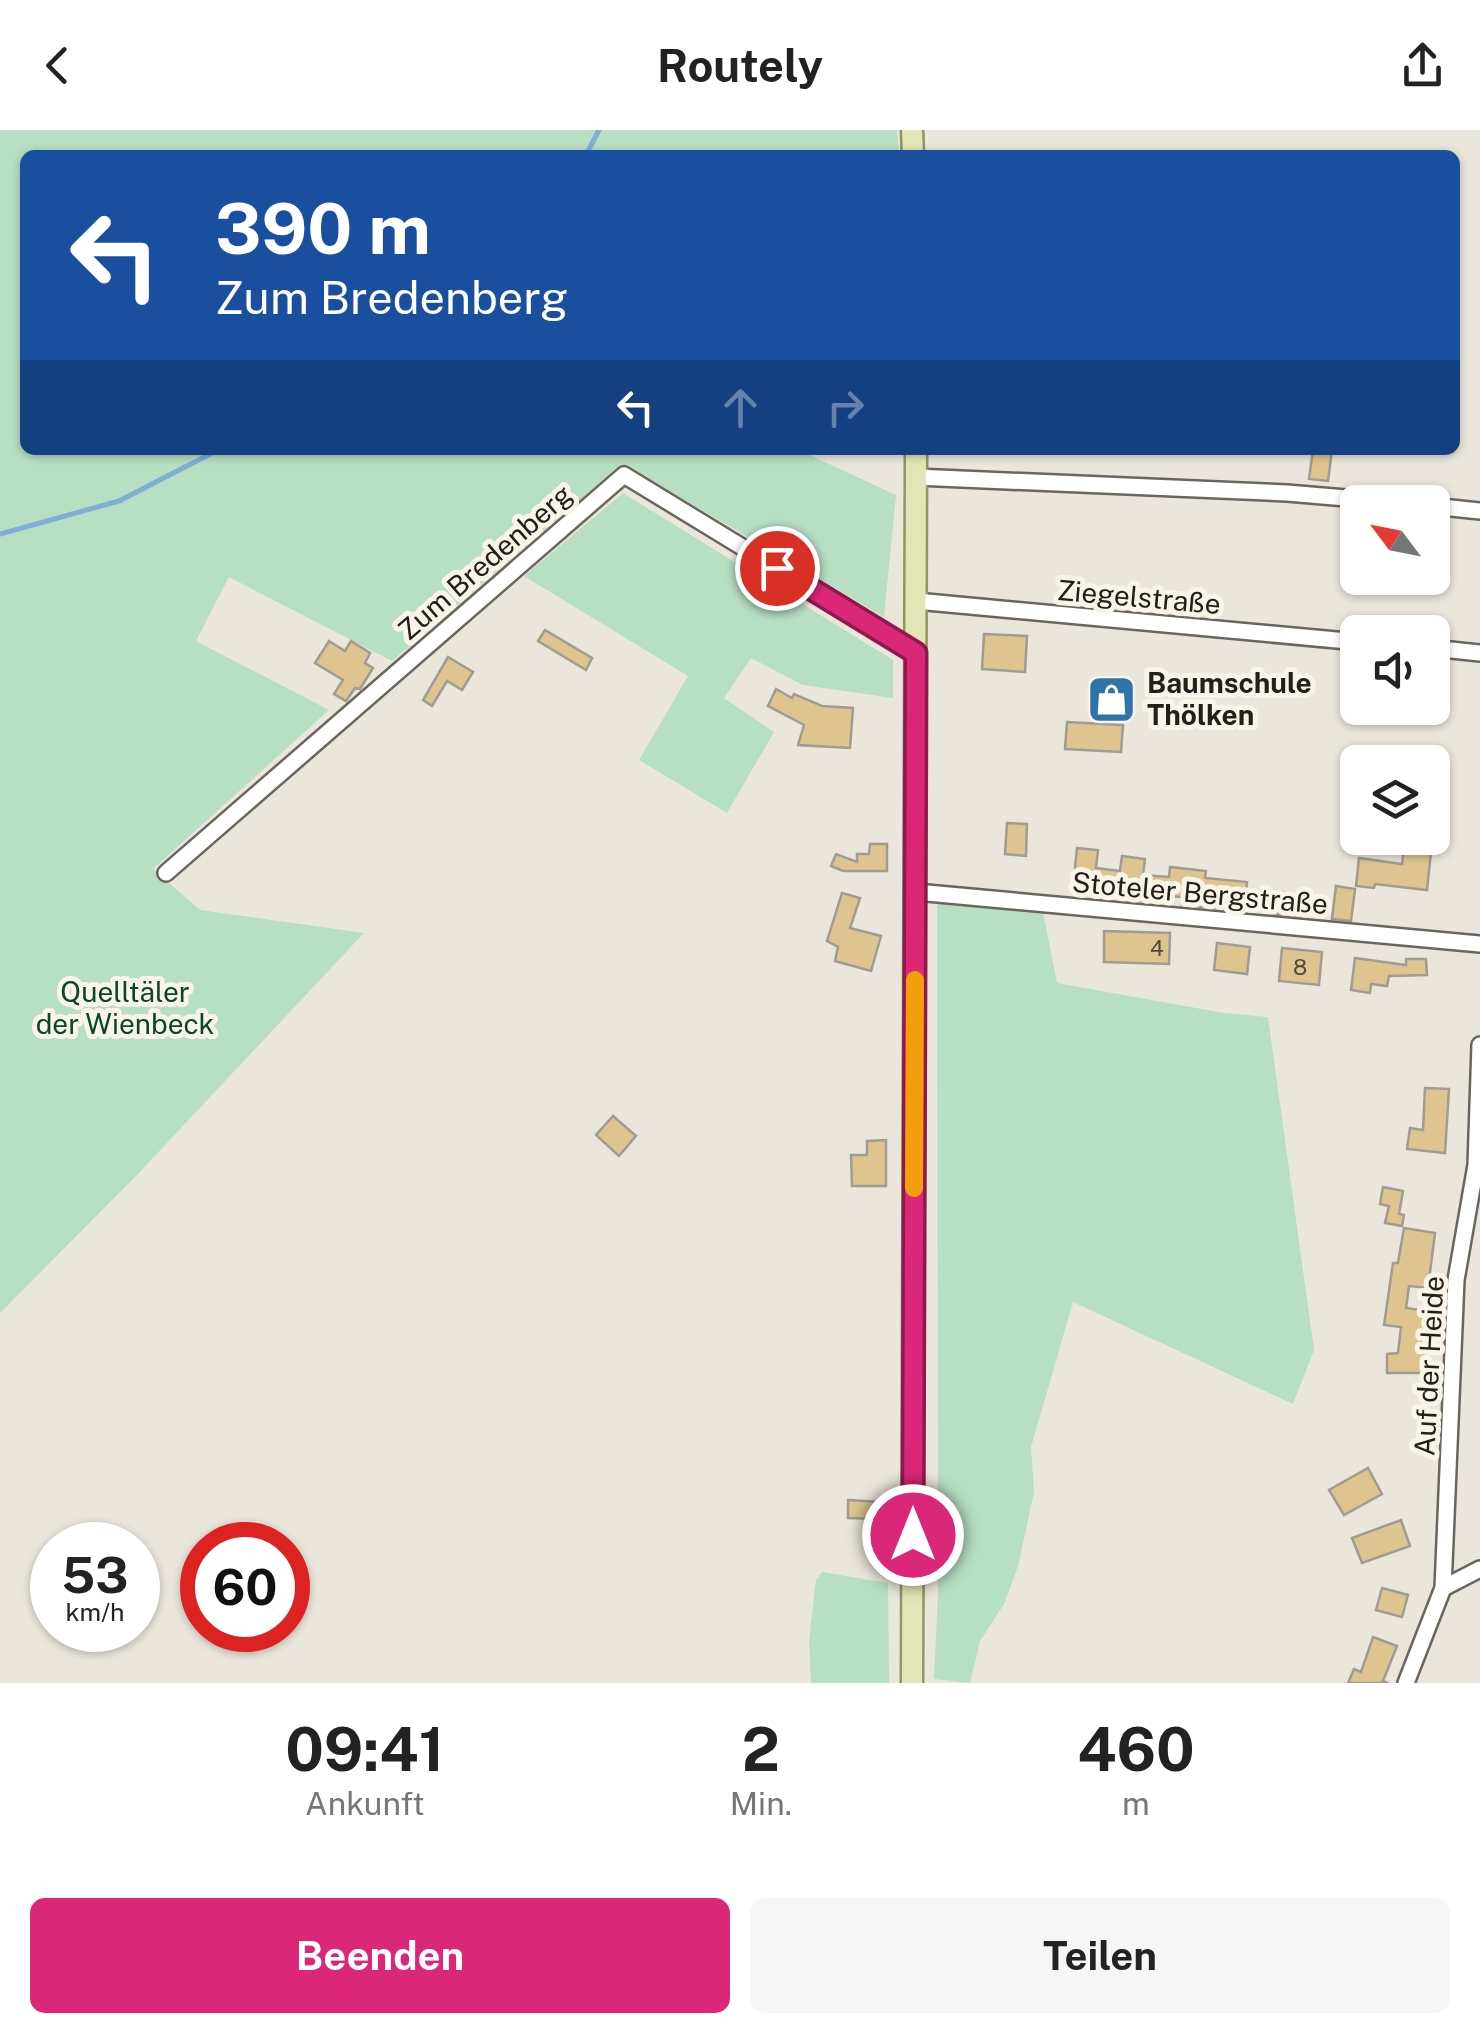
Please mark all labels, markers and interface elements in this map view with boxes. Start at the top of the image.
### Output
icon: back [30,38,85,93]
icon: share [1395,38,1450,93]
text: Routely [657,39,823,92]
text: 390 m [215,187,431,270]
icon: left [50,190,180,320]
text: Zum Bredenberg [215,271,568,324]
icon: left [608,380,663,435]
icon: ahead [713,380,768,435]
icon: right [818,380,873,435]
street label: Zum Bredenberg [391,477,578,646]
north arrow [1340,485,1450,595]
map controls [1340,485,1450,855]
pin [735,526,820,611]
icon: arrive [750,541,805,596]
street label: Ziegelstraße [1056,573,1222,620]
button: sound [1340,615,1450,725]
place label: Baumschule Thölken [1147,666,1312,731]
shop icon: Baumschule Thölken [1086,673,1138,725]
button: layers [1340,745,1450,855]
street label: Stoteler Bergstraße [1071,865,1329,920]
house number: 4 [1150,935,1164,961]
house number: 8 [1293,954,1307,980]
park label: Quelltäler der Wienbeck [36,975,214,1040]
street label: Auf der Heide [1407,1275,1450,1457]
position arrow [861,1483,965,1587]
speed limit sign: 60 [180,1522,310,1652]
text: 53 [61,1545,129,1604]
text: km/h [66,1597,124,1627]
text: 09:41 [285,1714,444,1785]
text: 2 [742,1714,780,1785]
text: 460 [1077,1714,1195,1785]
text: Ankunft [305,1785,425,1822]
text: Min. [730,1785,792,1822]
text: m [1122,1785,1150,1822]
button: Beenden [30,1898,730,2013]
button: Teilen [750,1898,1450,2013]

